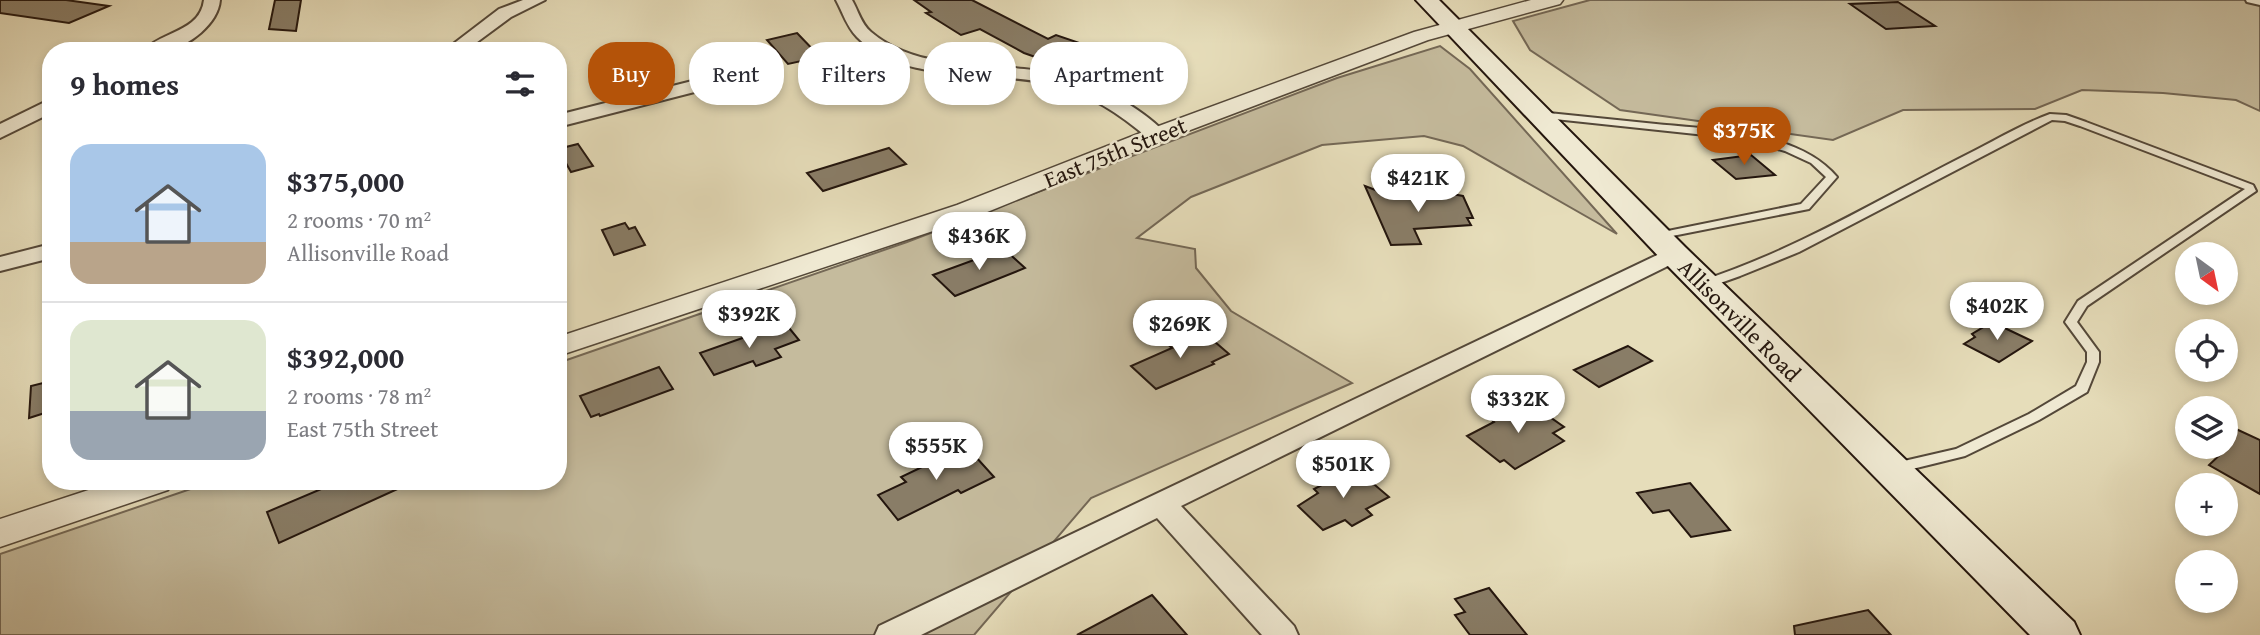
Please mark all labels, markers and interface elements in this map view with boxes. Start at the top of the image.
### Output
chip: Buy [588,42,675,105]
chip: Rent [689,42,784,105]
chip: Filters [798,42,910,105]
chip: New [924,42,1016,105]
chip: Apartment [1030,42,1188,105]
text: 9 homes [70,62,179,106]
icon: filters [501,65,539,103]
street label: East 75th Street [1039,108,1191,196]
pin: $375K [1695,108,1793,167]
text: $375K [1713,113,1775,146]
pin: $421K [1369,154,1467,214]
text: $375,000 [287,159,404,203]
text: $421K [1387,160,1449,193]
icon: home [126,172,210,256]
text: 2 rooms · 70 m² [287,203,431,236]
pin: $436K [930,212,1028,272]
text: $436K [948,218,1010,251]
text: Allisonville Road [287,236,449,269]
north arrow [2175,242,2238,304]
map controls [2175,242,2238,613]
street label: Allisonville Road [1671,251,1809,389]
pin: $402K [1948,282,2046,342]
text: $402K [1966,288,2028,321]
pin: $392K [700,290,798,350]
text: $392K [718,296,780,329]
pin: $269K [1131,300,1229,360]
text: $269K [1149,306,1211,339]
button: locate [2175,319,2238,382]
text: $392,000 [287,335,404,379]
icon: home [126,348,210,432]
pin: $332K [1469,376,1567,435]
text: 2 rooms · 78 m² [287,379,431,412]
text: $332K [1487,381,1549,414]
button: layers [2175,396,2238,459]
text: East 75th Street [287,412,438,445]
pin: $555K [887,422,985,482]
text: $555K [905,428,967,461]
pin: $501K [1294,440,1392,500]
text: $501K [1312,446,1374,479]
button: + [2175,473,2238,536]
button: − [2175,550,2238,613]

